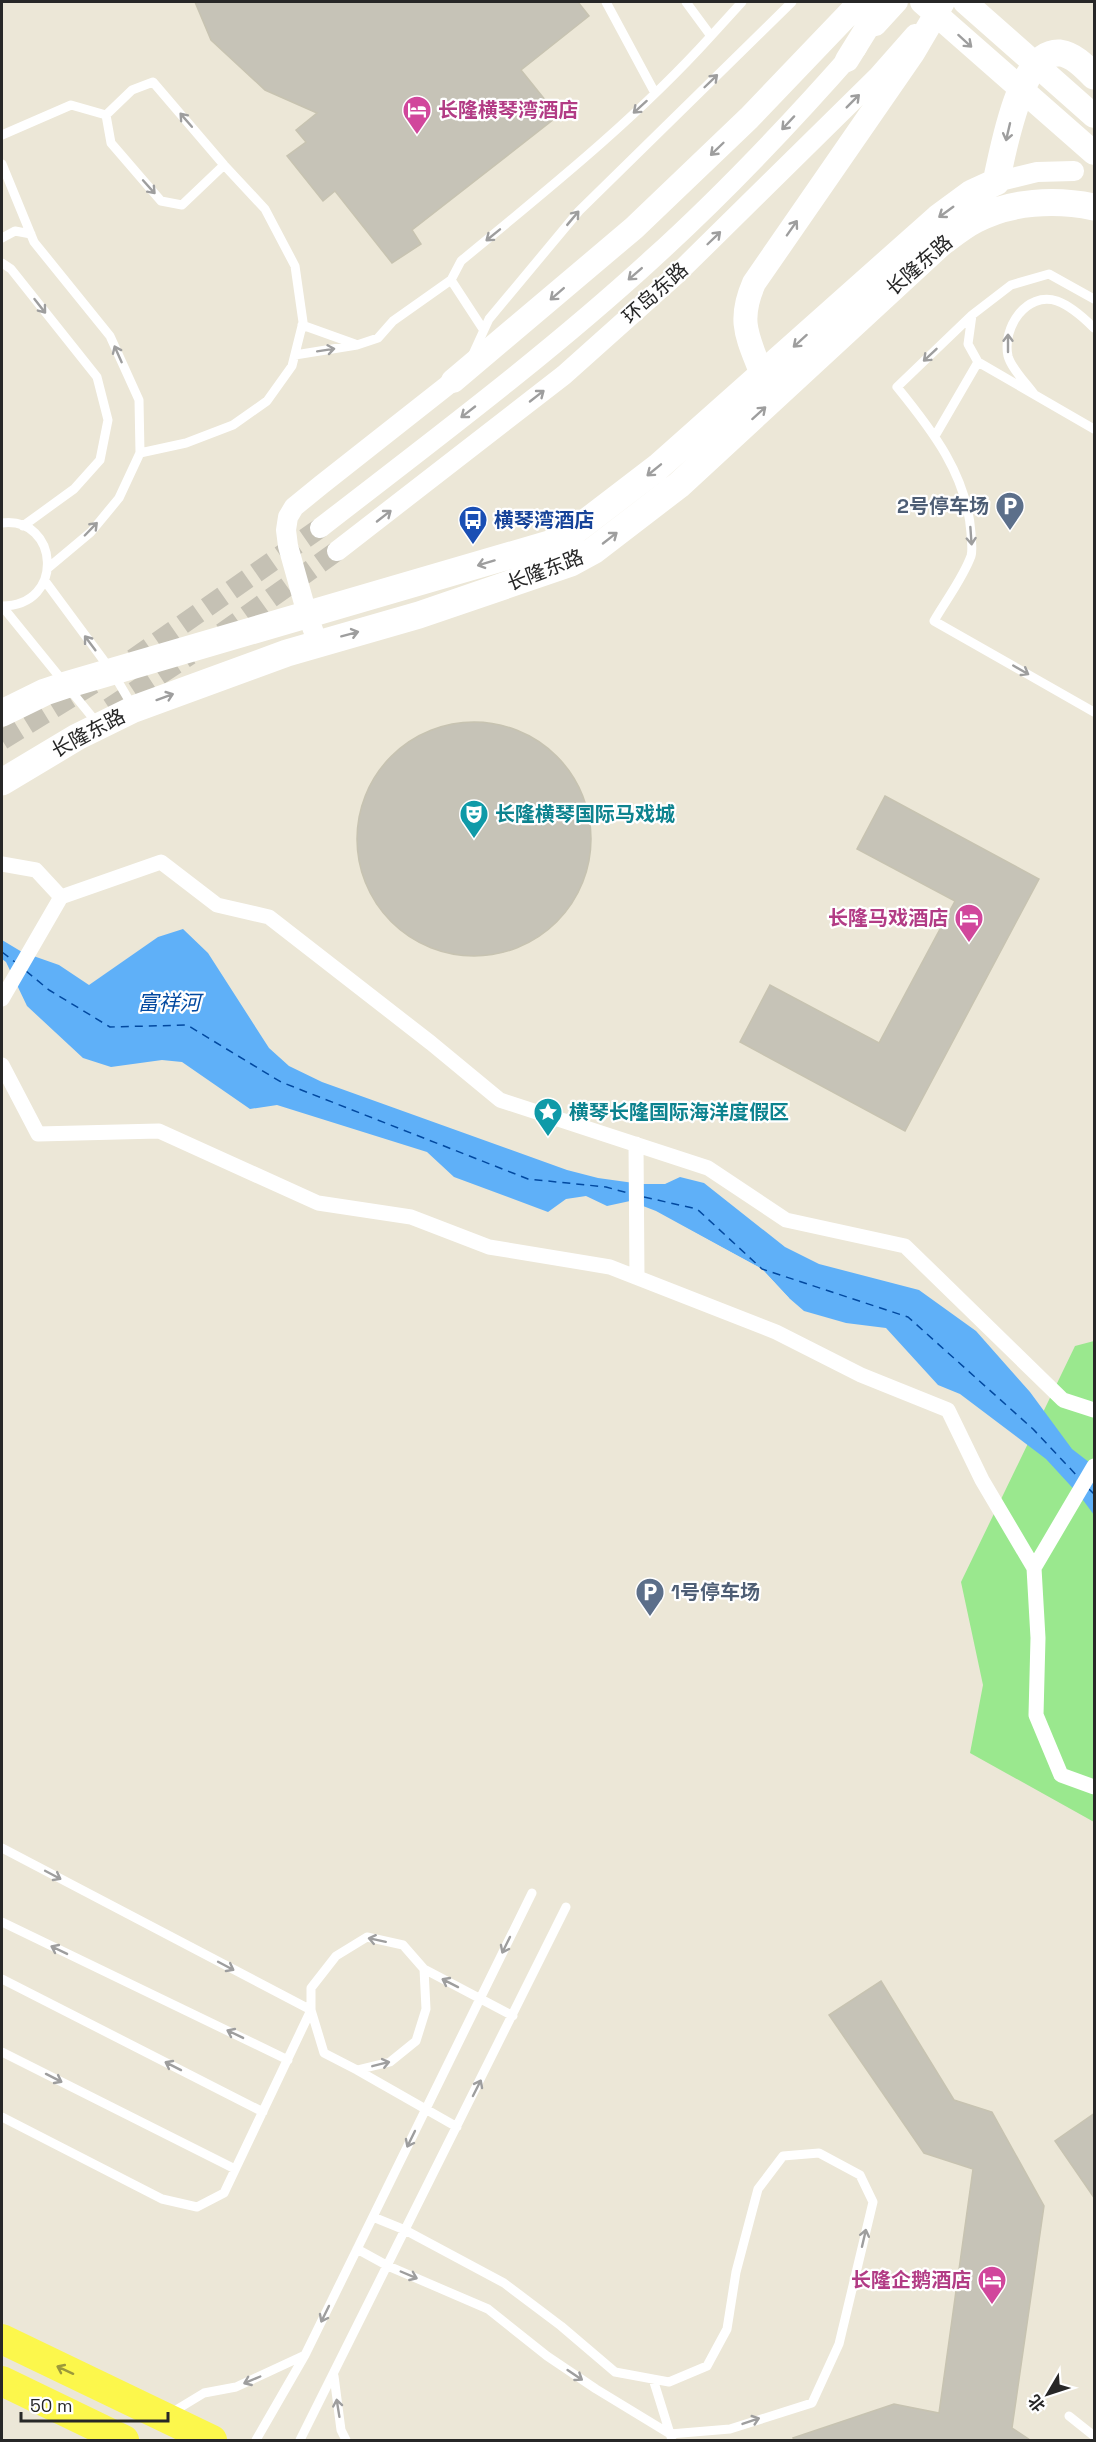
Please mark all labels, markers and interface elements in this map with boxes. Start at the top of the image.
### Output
one-way arrow [957,34,972,48]
one-way arrow [703,74,718,88]
hotel icon: 长隆横琴湾酒店 [401,94,433,136]
one-way arrow [845,94,860,108]
place label: 长隆横琴湾酒店 [438,97,578,123]
one-way arrow [633,100,648,114]
one-way arrow [179,113,193,128]
one-way arrow [781,115,796,130]
one-way arrow [1001,122,1013,141]
one-way arrow [710,142,725,156]
one-way arrow [142,179,156,194]
one-way arrow [939,206,955,218]
one-way arrow [566,210,579,226]
one-way arrow [786,220,798,236]
one-way arrow [485,228,501,241]
street label: 长隆东路 [880,229,958,301]
one-way arrow [706,230,721,245]
street label: 环岛东路 [617,257,693,329]
one-way arrow [628,267,643,281]
one-way arrow [550,287,565,301]
one-way arrow [34,298,47,314]
one-way arrow [793,334,808,348]
one-way arrow [1002,334,1014,354]
one-way arrow [315,344,335,355]
one-way arrow [112,345,124,363]
one-way arrow [922,348,937,363]
one-way arrow [529,389,545,402]
one-way arrow [461,405,477,418]
one-way arrow [751,406,766,420]
one-way arrow [646,463,662,476]
parking icon: 2号停车场 [994,490,1026,532]
place label: 2号停车场 [897,493,989,519]
bus stop icon: 横琴湾酒店 [457,504,489,546]
place label: 横琴湾酒店 [494,507,594,533]
one-way arrow [375,509,391,522]
one-way arrow [84,522,99,537]
one-way arrow [966,526,977,546]
one-way arrow [602,532,618,545]
street label: 长隆东路 [503,544,587,596]
one-way arrow [477,558,496,569]
one-way arrow [340,628,359,640]
one-way arrow [84,635,97,651]
one-way arrow [1012,665,1029,677]
one-way arrow [155,691,174,702]
street label: 长隆东路 [47,703,129,763]
theatre icon: 长隆横琴国际马戏城 [458,798,490,840]
place label: 长隆横琴国际马戏城 [495,801,675,827]
hotel icon: 长隆马戏酒店 [953,902,985,944]
place label: 长隆马戏酒店 [828,905,948,931]
water label: 富祥河 [138,989,204,1016]
place icon: 横琴长隆国际海洋度假区 [532,1096,564,1138]
place label: 横琴长隆国际海洋度假区 [569,1099,789,1125]
parking icon: 1号停车场 [634,1576,666,1618]
place label: 1号停车场 [671,1579,760,1605]
one-way arrow [44,1870,62,1882]
one-way arrow [368,1933,387,1945]
one-way arrow [500,1936,511,1954]
one-way arrow [50,1943,68,1955]
one-way arrow [217,1960,234,1972]
one-way arrow [442,1977,459,1989]
one-way arrow [226,2028,244,2040]
one-way arrow [371,2058,390,2070]
one-way arrow [165,2060,183,2072]
one-way arrow [44,2073,62,2084]
one-way arrow [471,2079,483,2097]
one-way arrow [404,2130,416,2148]
one-way arrow [859,2228,870,2248]
hotel icon: 长隆企鹅酒店 [976,2264,1008,2306]
place label: 长隆企鹅酒店 [851,2267,971,2293]
one-way arrow [400,2270,418,2281]
one-way arrow [318,2305,330,2323]
one-way arrow [56,2363,74,2375]
north arrow [1018,2364,1078,2424]
one-way arrow [566,2369,583,2381]
one-way arrow [243,2375,262,2386]
scale bar [21,2385,168,2423]
text: 北 [1024,2390,1050,2416]
text: 50 m [30,2394,72,2417]
one-way arrow [332,2399,343,2419]
one-way arrow [742,2415,760,2426]

